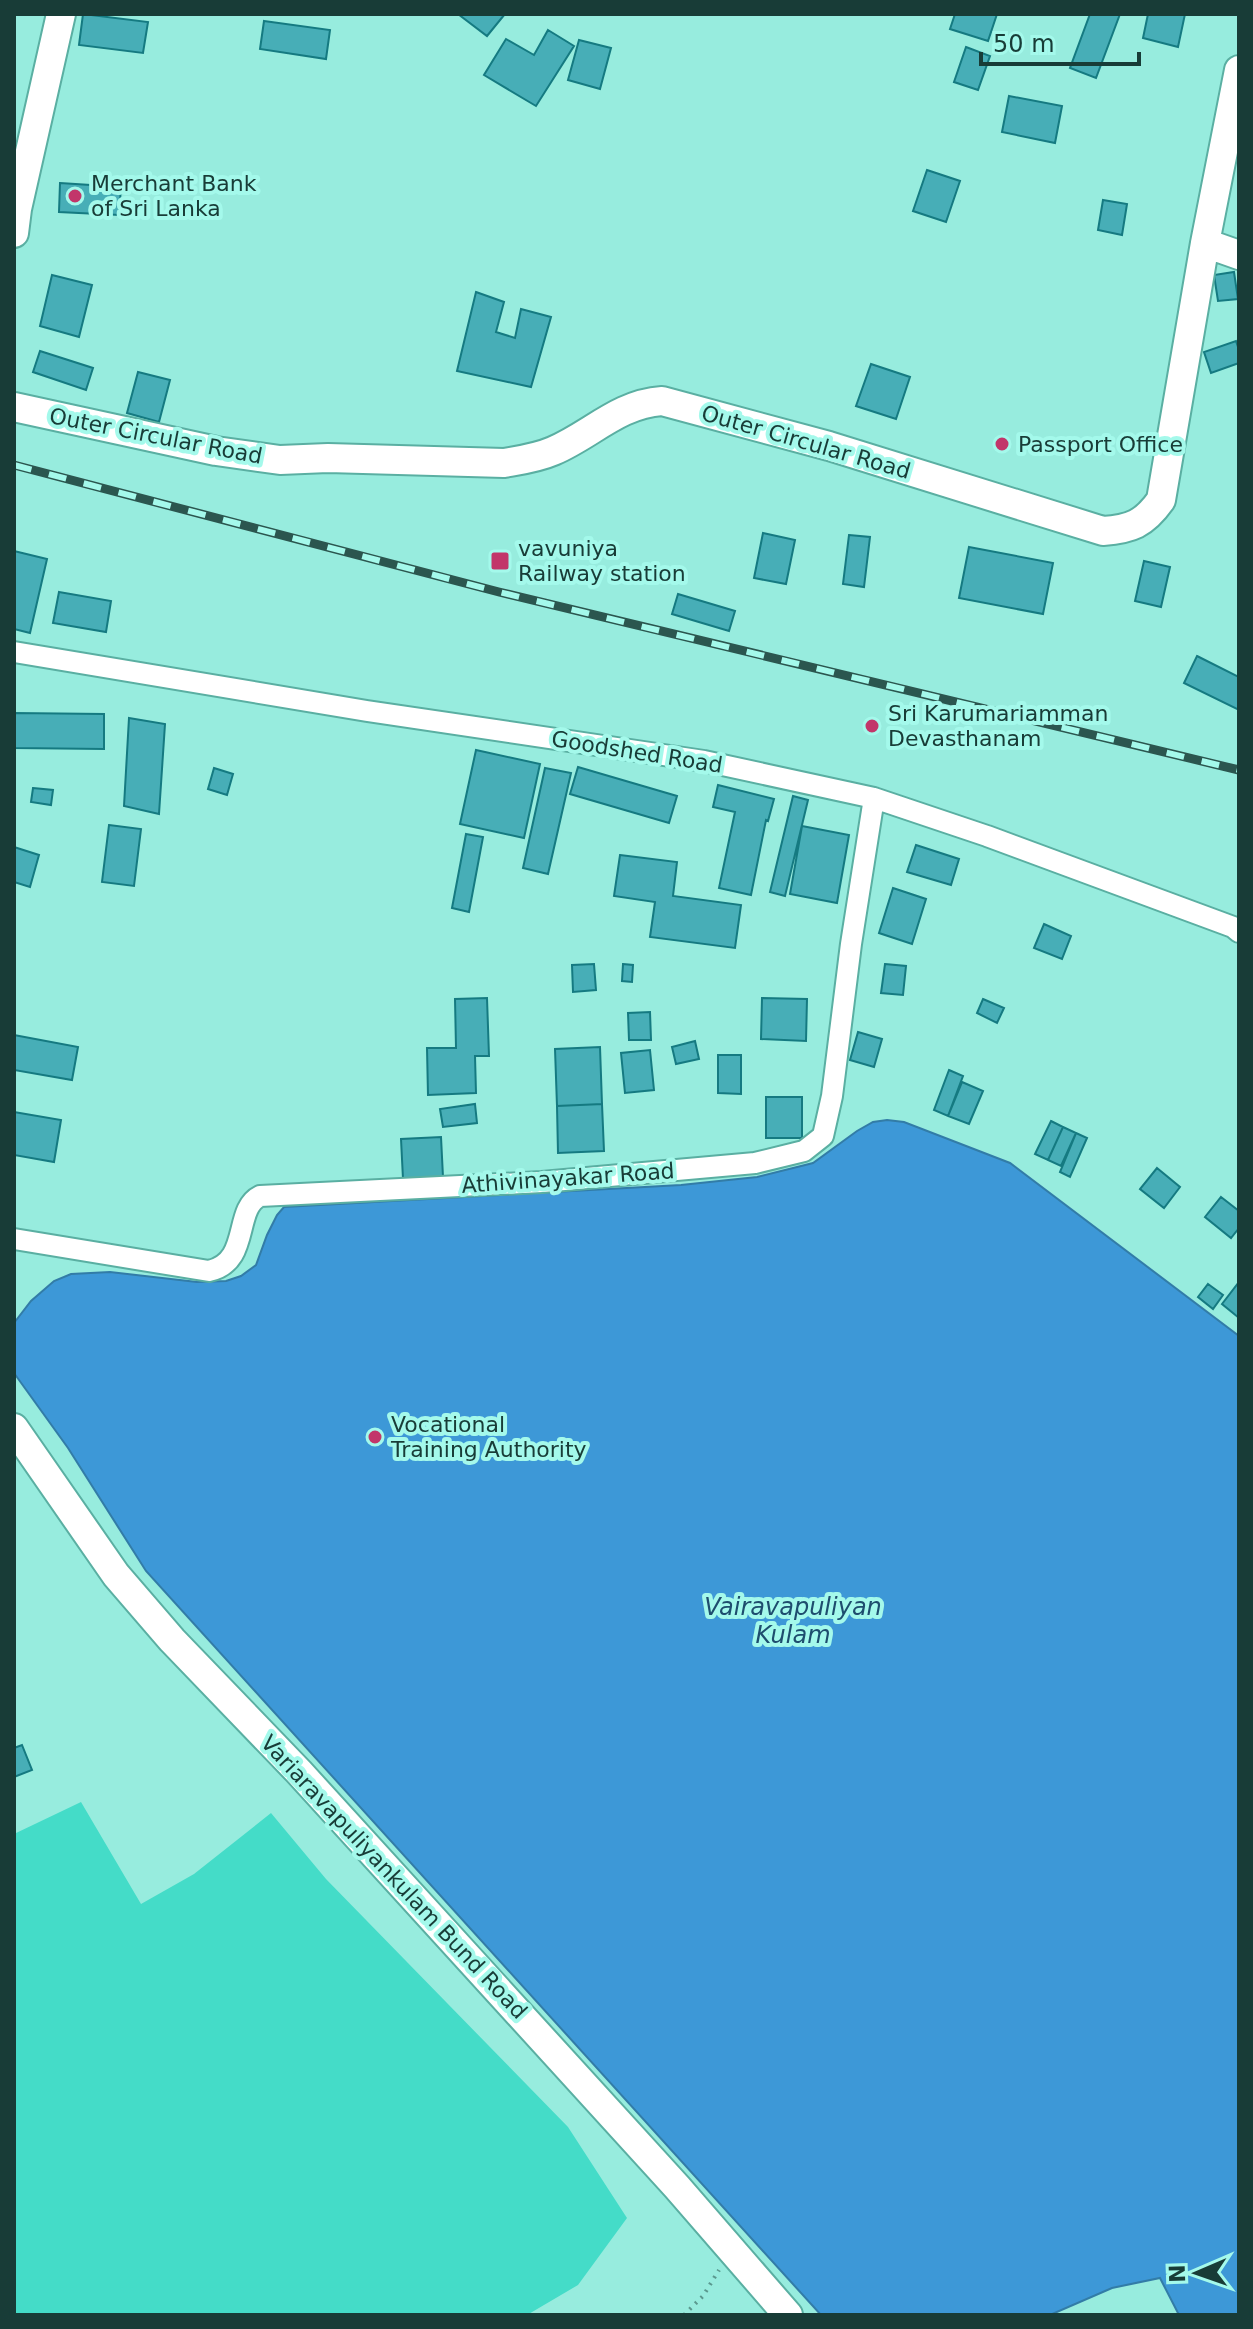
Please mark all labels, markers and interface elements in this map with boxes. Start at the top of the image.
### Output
scale bar [981,16,1139,66]
text: 50 m [993,30,1055,58]
place label: Merchant Bank of Sri Lanka [91,171,257,221]
marker: Merchant Bank of Sri Lanka [66,187,84,205]
street label: Outer Circular Road [699,400,913,484]
street label: Outer Circular Road [47,403,265,469]
place label: Passport Office [1018,432,1183,457]
marker: Passport Office [993,435,1011,453]
place label: vavuniya Railway station [518,536,686,586]
marker: vavuniya Railway station [489,550,511,572]
place label: Sri Karumariamman Devasthanam [888,701,1108,751]
marker: Sri Karumariamman Devasthanam [863,717,881,735]
street label: Goodshed Road [550,726,724,778]
street label: Athivinayakar Road [461,1158,675,1198]
place label: Vocational Training Authority [390,1412,587,1462]
marker: Vocational Training Authority [366,1428,384,1446]
water label: Vairavapuliyan Kulam [704,1593,882,1649]
street label: Variaravapuliyankulam Bund Road [256,1730,532,2024]
north arrow [1157,2233,1237,2313]
text: N [1165,2264,1190,2283]

